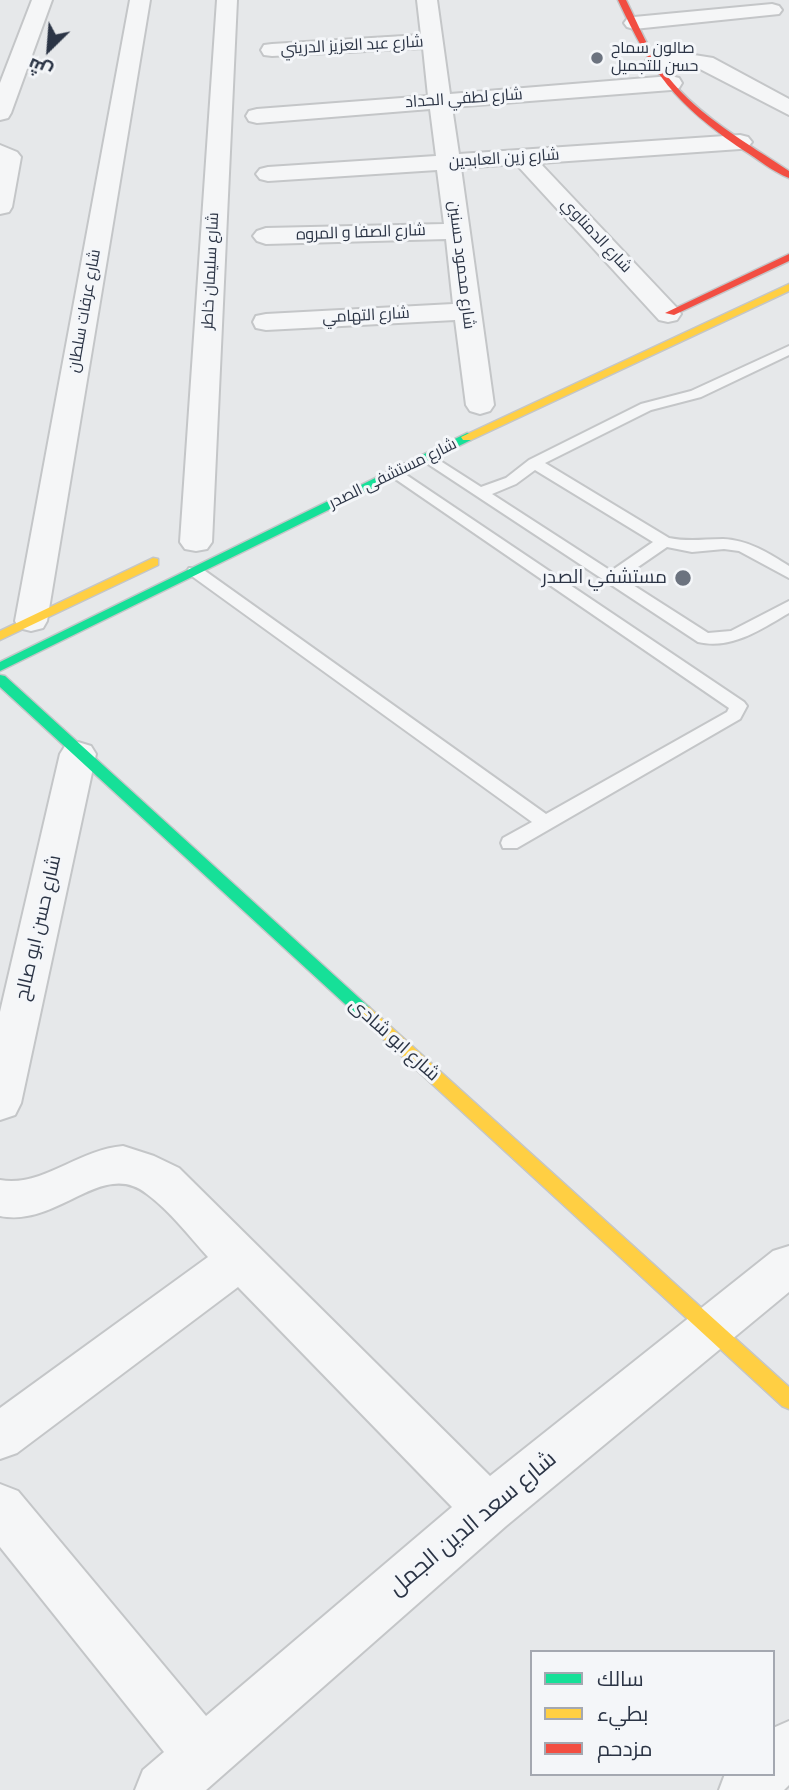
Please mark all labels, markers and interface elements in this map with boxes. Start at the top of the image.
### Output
north arrow [14,14,84,84]
street label: شارع عبد العزيز الدريني [280,33,424,59]
place label: صالون سماح حسن للتجميل [611,39,698,77]
marker: صالون سماح حسن للتجميل [589,50,605,66]
text: ش [24,52,56,84]
street label: شارع لطفي الحداد [405,85,523,113]
street label: شارع زين العابدين [448,146,560,172]
street label: شارع الدمناوي [557,195,635,277]
street label: شارع محمود حسنين [444,200,478,330]
street label: شارع سليمان خاطر [198,212,224,330]
street label: شارع الصفا و المروه [296,221,426,245]
street label: شارع عرفات سلطان [65,248,105,374]
street label: شارع التهامي [322,304,410,328]
street label: شارع مستشفى الصدر [326,435,460,513]
place label: مستشفي الصدر [542,567,667,589]
marker: مستشفي الصدر [673,568,693,588]
street label: شارع حسن ابو صالح [11,853,67,1003]
street label: شارع ابو شادى [344,993,444,1087]
street label: شارع سعد الدين الجمل [383,1446,563,1602]
legend [530,1650,775,1776]
text: سالك [597,1666,644,1692]
text: بطيء [597,1701,648,1727]
text: مزدحم [597,1736,652,1762]

